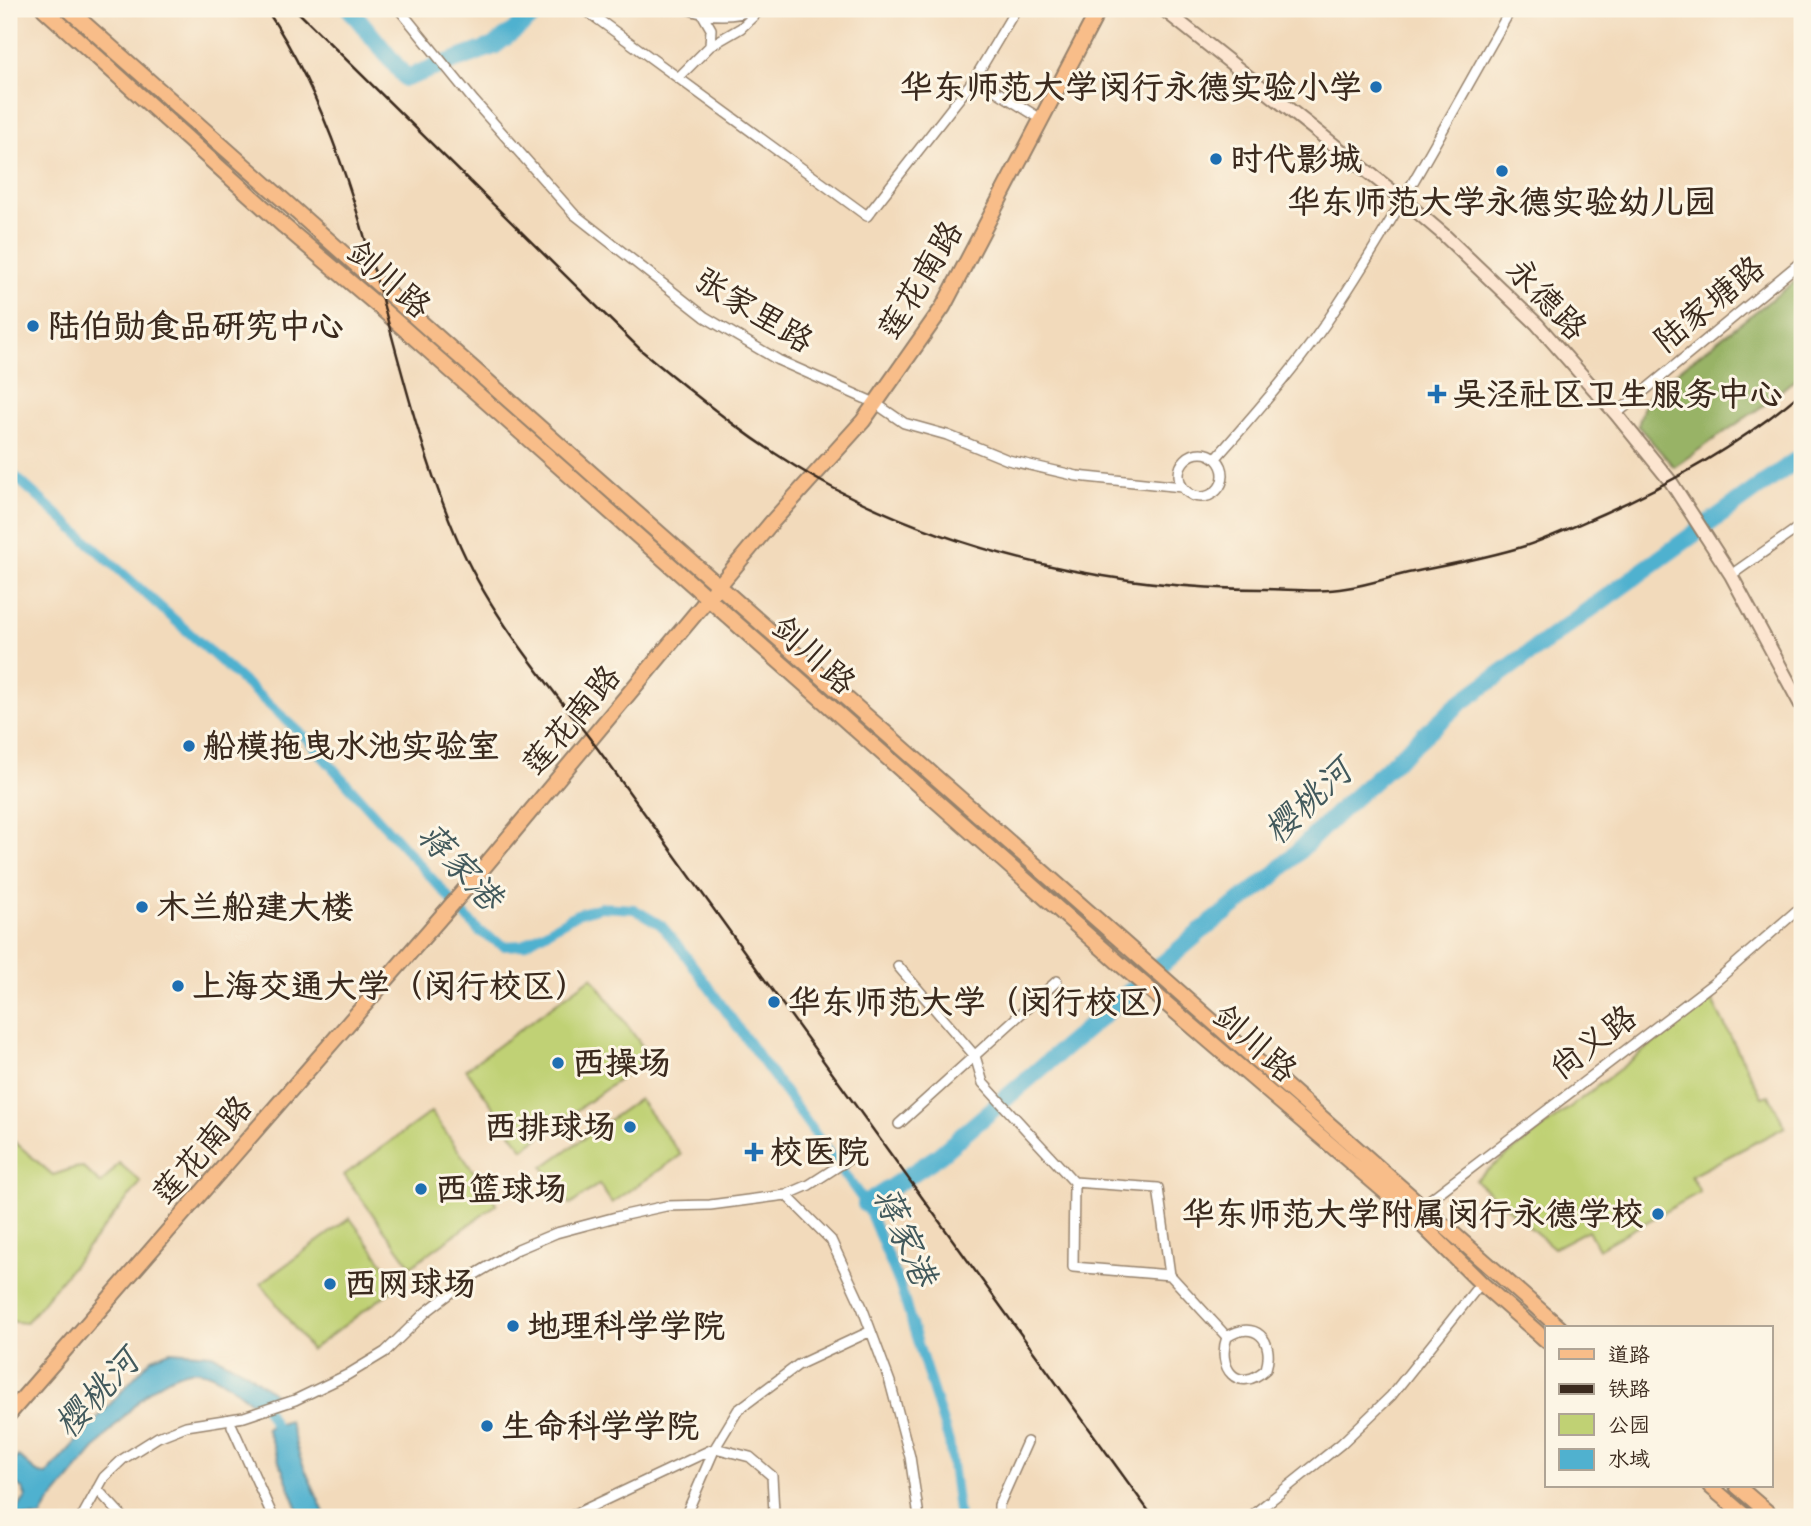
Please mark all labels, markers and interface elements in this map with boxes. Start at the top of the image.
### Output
place label: 华东师范大学闵行永德实验小学 [900,66,1362,108]
marker: 华东师范大学闵行永德实验小学 [1368,79,1384,95]
place label: 时代影城 [1230,138,1362,180]
marker: 时代影城 [1208,151,1224,167]
marker: 华东师范大学永德实验幼儿园 [1494,163,1510,179]
place label: 华东师范大学永德实验幼儿园 [1288,181,1717,223]
street label: 莲花南路 [868,213,972,347]
street label: 剑川路 [338,231,440,327]
street label: 陆家塘路 [1644,246,1774,362]
street label: 永德路 [1498,249,1596,349]
street label: 张家里路 [687,258,821,362]
place label: 陆伯勋食品研究中心 [47,305,344,347]
marker: 陆伯勋食品研究中心 [25,318,41,334]
place label: 吴泾社区卫生服务中心 [1453,373,1783,415]
marker: 吴泾社区卫生服务中心 [1427,384,1447,404]
street label: 剑川路 [763,606,865,704]
street label: 莲花南路 [512,656,630,784]
place label: 船模拖曳水池实验室 [203,725,500,767]
marker: 船模拖曳水池实验室 [181,738,197,754]
water label: 樱桃河 [1254,745,1365,853]
water label: 蒋家港 [408,812,514,922]
place label: 木兰船建大楼 [156,886,354,928]
marker: 木兰船建大楼 [134,899,150,915]
place label: 上海交通大学（闵行校区） [192,965,588,1007]
marker: 上海交通大学（闵行校区） [170,978,186,994]
place label: 华东师范大学（闵行校区） [788,981,1184,1023]
marker: 华东师范大学（闵行校区） [766,994,782,1010]
street label: 剑川路 [1204,995,1306,1091]
street label: 尚义路 [1541,995,1645,1089]
place label: 西操场 [572,1042,671,1084]
marker: 西操场 [550,1055,566,1071]
street label: 莲花南路 [143,1086,261,1214]
place label: 西排球场 [484,1106,616,1148]
marker: 西排球场 [622,1119,638,1135]
place label: 校医院 [770,1131,869,1173]
marker: 校医院 [744,1142,764,1162]
place label: 西篮球场 [435,1168,567,1210]
water label: 蒋家港 [863,1179,948,1296]
marker: 西篮球场 [413,1181,429,1197]
place label: 华东师范大学附属闵行永德学校 [1182,1193,1644,1235]
marker: 华东师范大学附属闵行永德学校 [1650,1206,1666,1222]
place label: 西网球场 [344,1263,476,1305]
marker: 西网球场 [322,1276,338,1292]
place label: 地理科学学院 [527,1305,725,1347]
marker: 地理科学学院 [505,1318,521,1334]
legend [1545,1326,1772,1488]
water label: 樱桃河 [45,1336,153,1447]
text: 道路 [1608,1342,1650,1368]
text: 铁路 [1608,1376,1650,1402]
place label: 生命科学学院 [501,1405,699,1447]
text: 公园 [1608,1412,1650,1438]
marker: 生命科学学院 [479,1418,495,1434]
text: 水域 [1608,1446,1650,1472]

